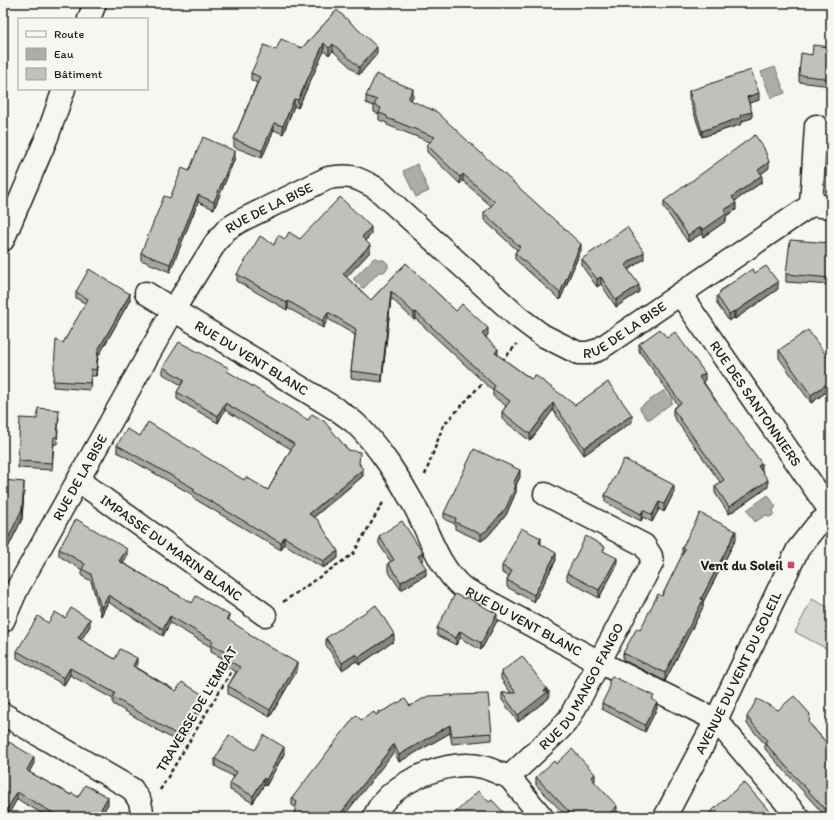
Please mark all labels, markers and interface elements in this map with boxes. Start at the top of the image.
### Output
legend [18,18,148,90]
text: Route [54,27,84,41]
text: Eau [54,47,74,61]
text: Bâtiment [54,67,103,81]
street label: RUE DE LA BISE [222,178,316,237]
street label: RUE DE LA BISE [583,297,670,362]
street label: RUE DU VENT BLANC [192,316,312,399]
street label: RUE DES SANTONNIERS [706,337,805,470]
street label: RUE DE LA BISE [49,431,111,523]
street label: IMPASSE DU MARIN BLANC [97,491,246,605]
place label: Vent du Soleil [701,557,784,574]
marker: Vent du Soleil [786,560,796,570]
street label: RUE DU VENT BLANC [463,583,585,660]
street label: AVENUE DU VENT DU SOLEIL [691,588,785,757]
street label: RUE DU MANGO FANGO [535,620,627,753]
street label: TRAVERSE DE L'EMBAT [153,643,241,775]

